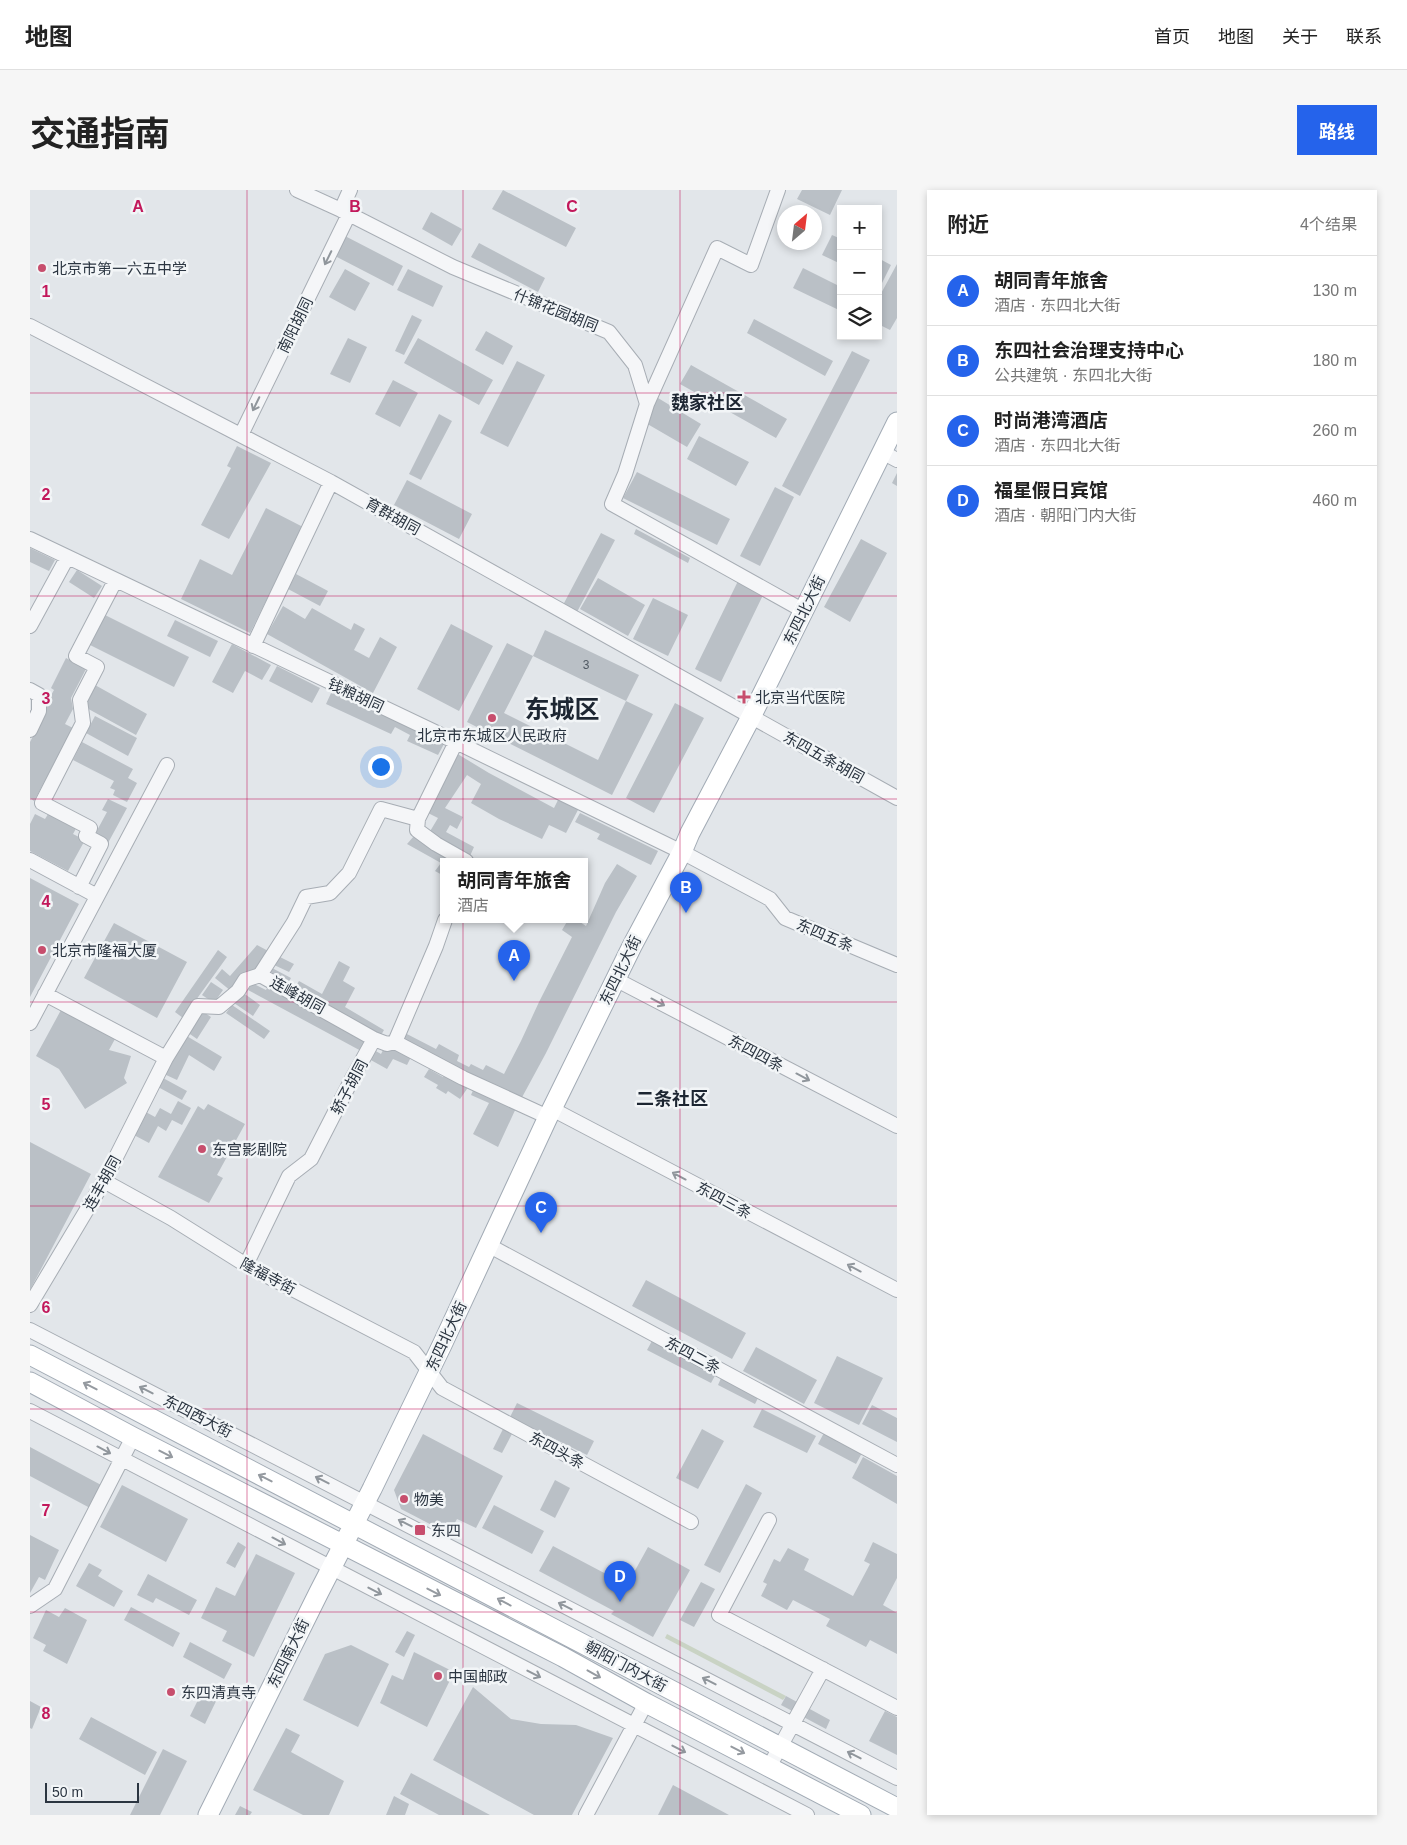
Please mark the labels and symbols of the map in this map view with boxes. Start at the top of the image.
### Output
text: A [132,198,144,215]
text: B [349,198,361,215]
text: C [566,198,578,215]
north arrow [777,205,822,250]
one-way arrow [323,250,332,265]
place label: 北京市第一六五中学 [52,260,187,277]
marker: 北京市第一六五中学 [36,262,48,274]
text: 1 [42,283,51,300]
street label: 什锦花园胡同 [511,285,601,335]
street label: 南阳胡同 [274,294,316,356]
district label: 魏家社区 [671,393,743,413]
one-way arrow [251,396,260,411]
text: 2 [42,486,51,503]
street label: 育群胡同 [363,494,423,538]
street label: 东四北大街 [780,573,828,647]
house number: 3 [583,658,590,672]
street label: 钱粮胡同 [325,675,387,715]
place label: 北京当代医院 [755,689,845,706]
text: 3 [42,690,51,707]
marker: 北京当代医院 [737,690,751,704]
district label: 东城区 [524,695,600,723]
marker: 北京市东城区人民政府 [486,712,498,724]
place label: 北京市东城区人民政府 [417,727,567,744]
street label: 东四五条胡同 [781,728,867,786]
your location [368,754,394,780]
pin: B [670,872,702,913]
text: 4 [42,893,51,910]
street label: 东四五条 [794,915,856,955]
street label: 东四北大街 [596,933,644,1007]
pin: A [498,940,530,981]
place label: 北京市隆福大厦 [52,942,157,959]
marker: 北京市隆福大厦 [36,944,48,956]
street label: 连峰胡同 [268,973,328,1017]
one-way arrow [651,997,666,1007]
street label: 东四四条 [726,1031,786,1075]
street label: 轿子胡同 [327,1057,371,1117]
one-way arrow [795,1072,810,1082]
district label: 二条社区 [636,1089,708,1109]
text: 5 [42,1096,51,1113]
place label: 东宫影剧院 [212,1141,287,1158]
marker: 东宫影剧院 [196,1143,208,1155]
street label: 连丰胡同 [80,1153,124,1213]
one-way arrow [672,1171,687,1180]
street label: 东四三条 [694,1178,754,1222]
pin: C [525,1192,557,1233]
street label: 隆福寺街 [238,1254,298,1298]
one-way arrow [847,1263,862,1272]
street label: 东四北大街 [422,1298,470,1374]
text: 6 [42,1299,51,1316]
street label: 东四二条 [663,1333,723,1377]
one-way arrow [82,1381,97,1391]
one-way arrow [139,1385,154,1395]
street label: 东四西大街 [161,1391,235,1441]
street label: 东四头条 [527,1428,587,1472]
one-way arrow [97,1445,112,1455]
one-way arrow [158,1450,173,1459]
one-way arrow [258,1472,273,1482]
one-way arrow [315,1475,330,1484]
place label: 物美 [414,1491,444,1508]
marker: 物美 [398,1493,410,1505]
text: 7 [42,1502,51,1519]
one-way arrow [398,1518,413,1527]
place label: 东四 [431,1522,461,1539]
marker: 东四 [413,1523,427,1537]
one-way arrow [272,1536,287,1546]
pin: D [604,1561,636,1602]
one-way arrow [367,1586,382,1596]
one-way arrow [426,1588,441,1597]
one-way arrow [497,1597,512,1606]
one-way arrow [558,1601,573,1610]
street label: 东四南大街 [264,1616,312,1690]
street label: 朝阳门内大街 [582,1637,670,1695]
place label: 中国邮政 [448,1668,508,1685]
one-way arrow [527,1669,542,1679]
marker: 中国邮政 [432,1670,444,1682]
one-way arrow [586,1670,601,1680]
one-way arrow [702,1676,717,1686]
place label: 东四清真寺 [181,1684,256,1701]
marker: 东四清真寺 [165,1686,177,1698]
text: 8 [42,1705,51,1722]
one-way arrow [671,1744,686,1754]
one-way arrow [730,1745,745,1755]
one-way arrow [846,1750,861,1760]
scale bar [45,1780,139,1803]

